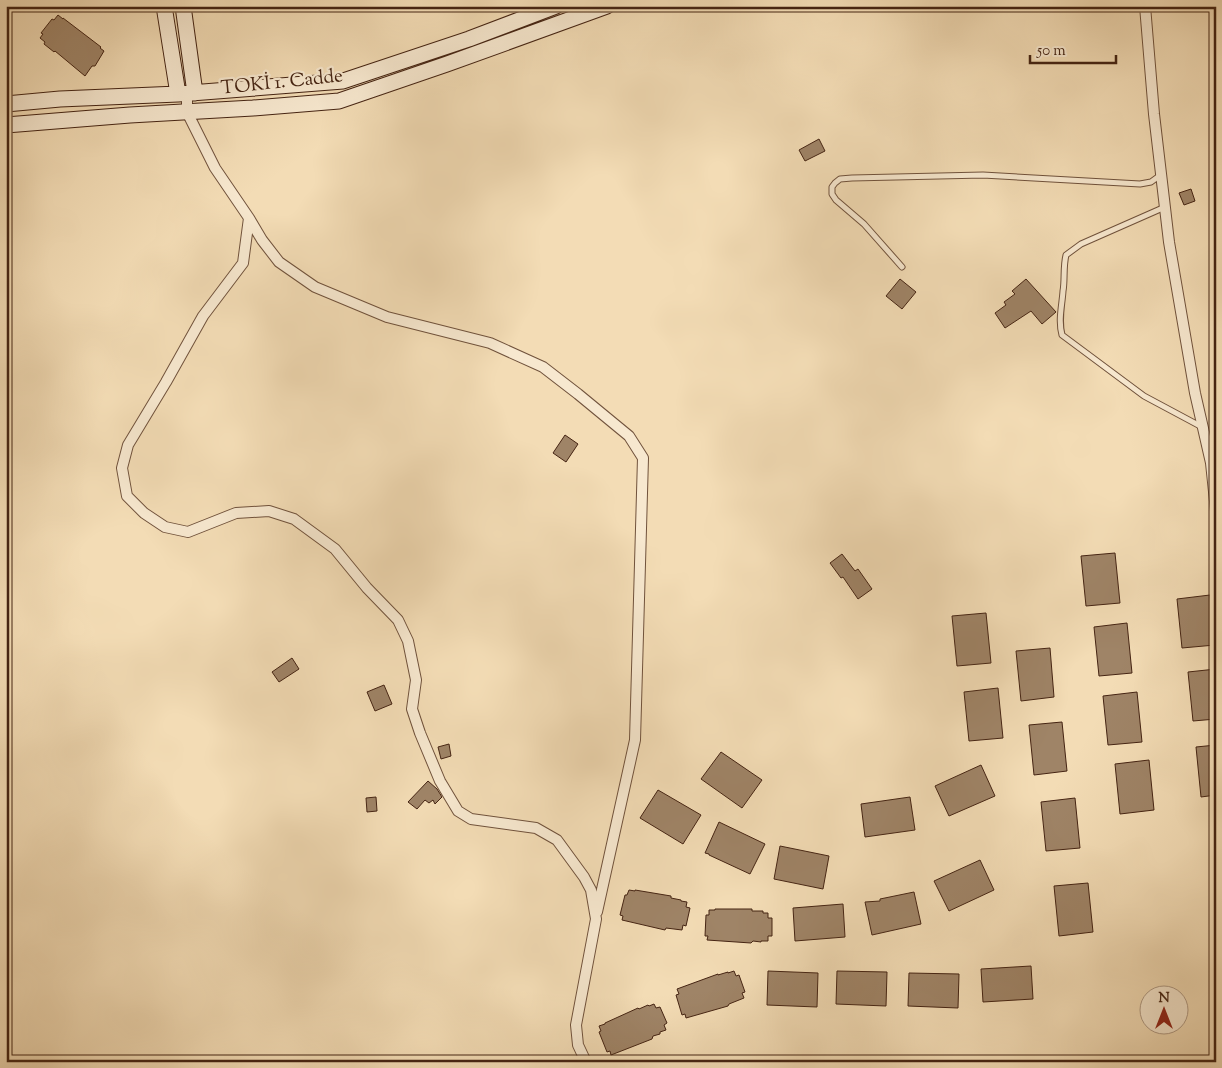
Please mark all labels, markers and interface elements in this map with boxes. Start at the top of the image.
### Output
scale bar [1030,32,1116,64]
text: 50 m [1036,41,1066,62]
street label: TOKİ 1. Cadde [220,63,344,103]
north arrow [1140,986,1190,1036]
text: N [1158,989,1170,1009]

